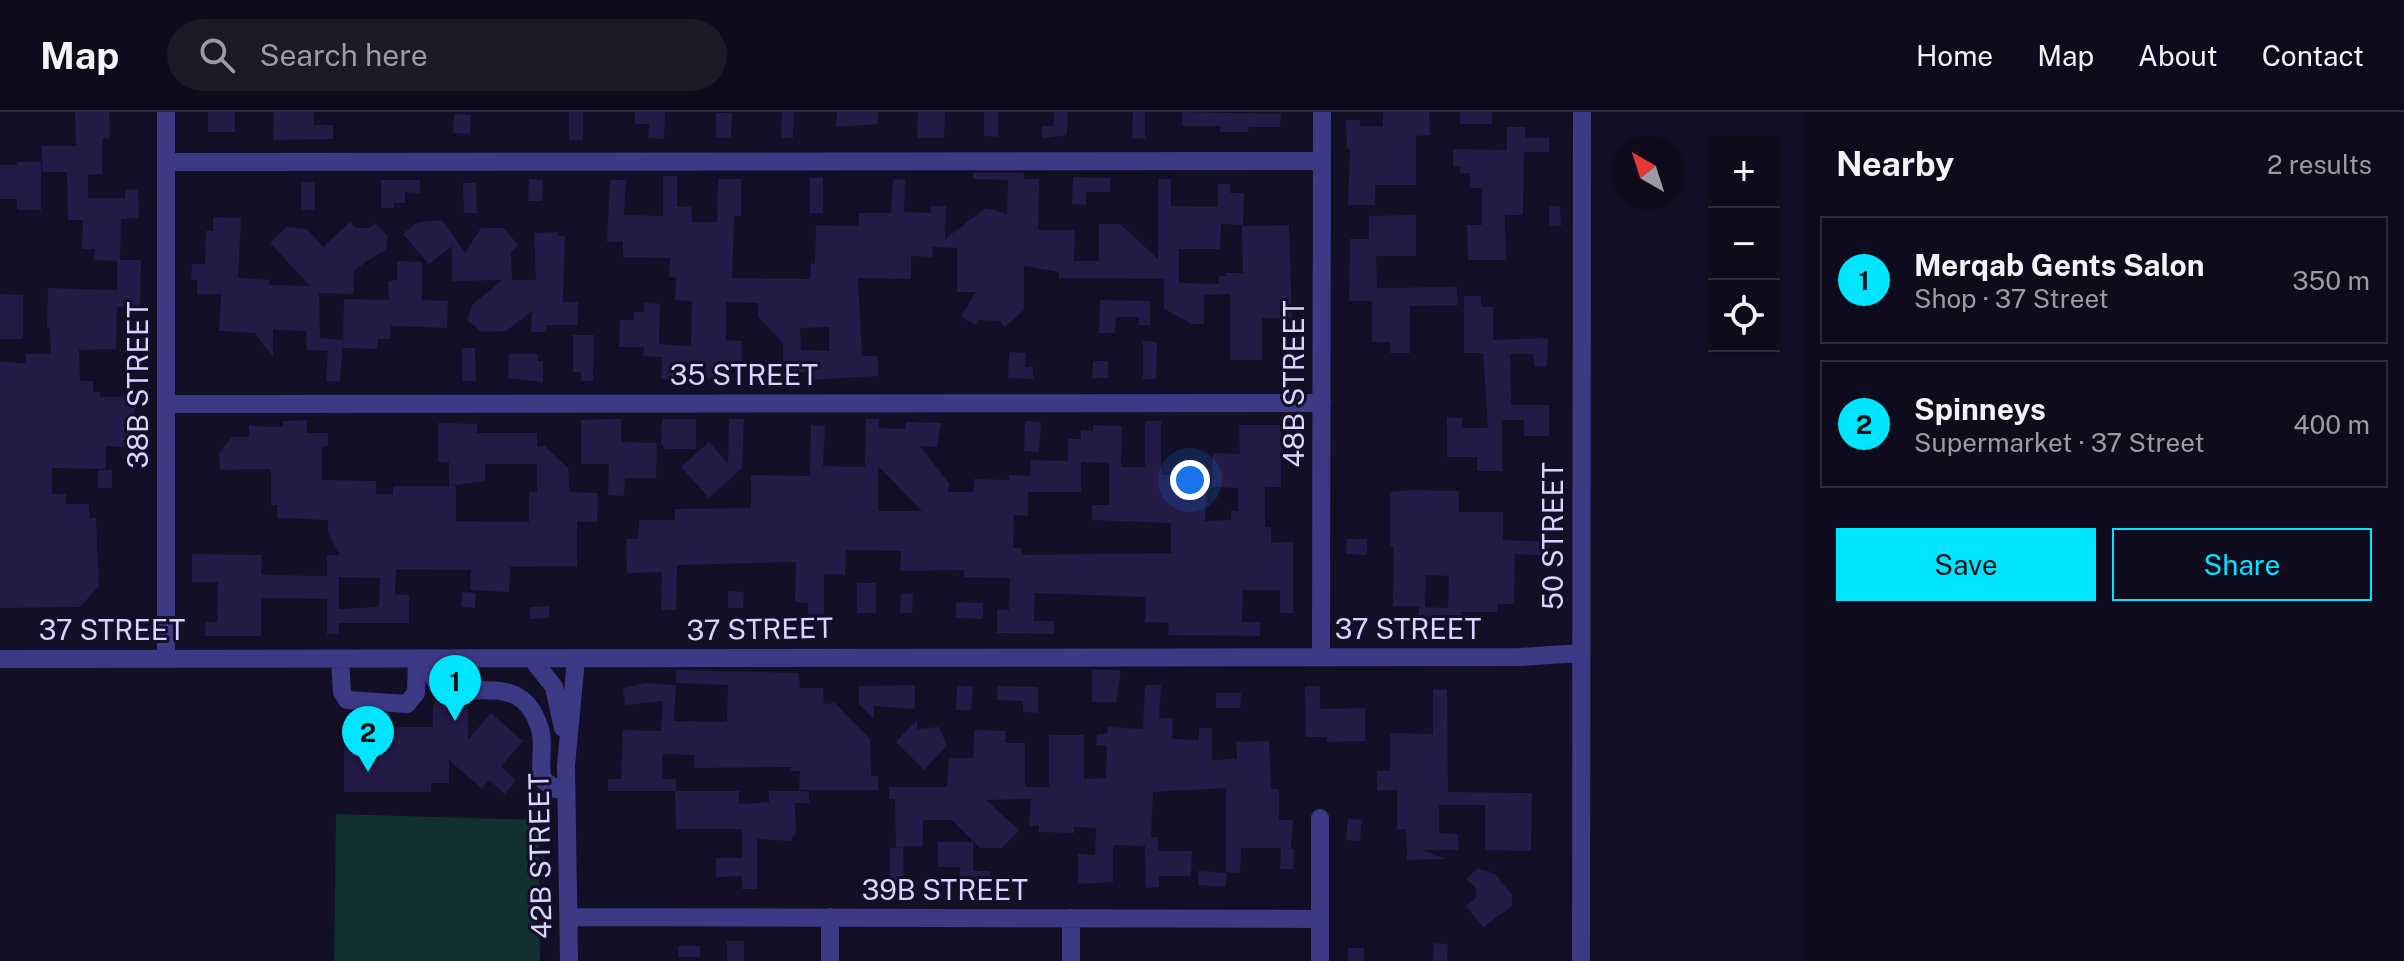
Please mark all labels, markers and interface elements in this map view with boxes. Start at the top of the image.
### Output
search box [167,19,727,91]
text: Map [40,33,119,78]
icon: search [195,33,239,77]
text: Search here [259,37,428,73]
text: Home [1916,39,1993,72]
text: Map [2037,39,2094,72]
text: About [2138,39,2218,72]
text: Contact [2262,39,2364,72]
north arrow [1612,136,1684,208]
map controls [1708,136,1780,352]
button: + [1708,136,1780,208]
text: Nearby [1836,144,1954,184]
text: 2 results [2267,149,2372,180]
button: − [1708,208,1780,280]
text: Merqab Gents Salon [1914,247,2205,283]
text: 1 [1858,265,1870,296]
text: 350 m [2292,265,2370,296]
button: locate [1708,280,1780,352]
text: Shop · 37 Street [1914,283,2109,314]
street label: 48B STREET [1277,300,1310,468]
street label: 38B STREET [121,301,154,469]
street label: 35 STREET [670,358,818,391]
text: Spinneys [1914,391,2046,427]
text: 2 [1856,409,1872,440]
text: 400 m [2293,409,2370,440]
text: Supermarket · 37 Street [1914,427,2205,458]
your location [1170,460,1210,500]
street label: 50 STREET [1536,462,1569,610]
button: Save [1836,528,2096,601]
button: Share [2112,528,2372,601]
street label: 37 STREET [686,611,834,646]
street label: 37 STREET [1335,612,1481,645]
street label: 37 STREET [39,613,185,646]
pin: 1 [429,655,481,721]
pin: 2 [342,706,394,772]
street label: 42B STREET [522,773,557,939]
street label: 39B STREET [862,873,1028,906]

